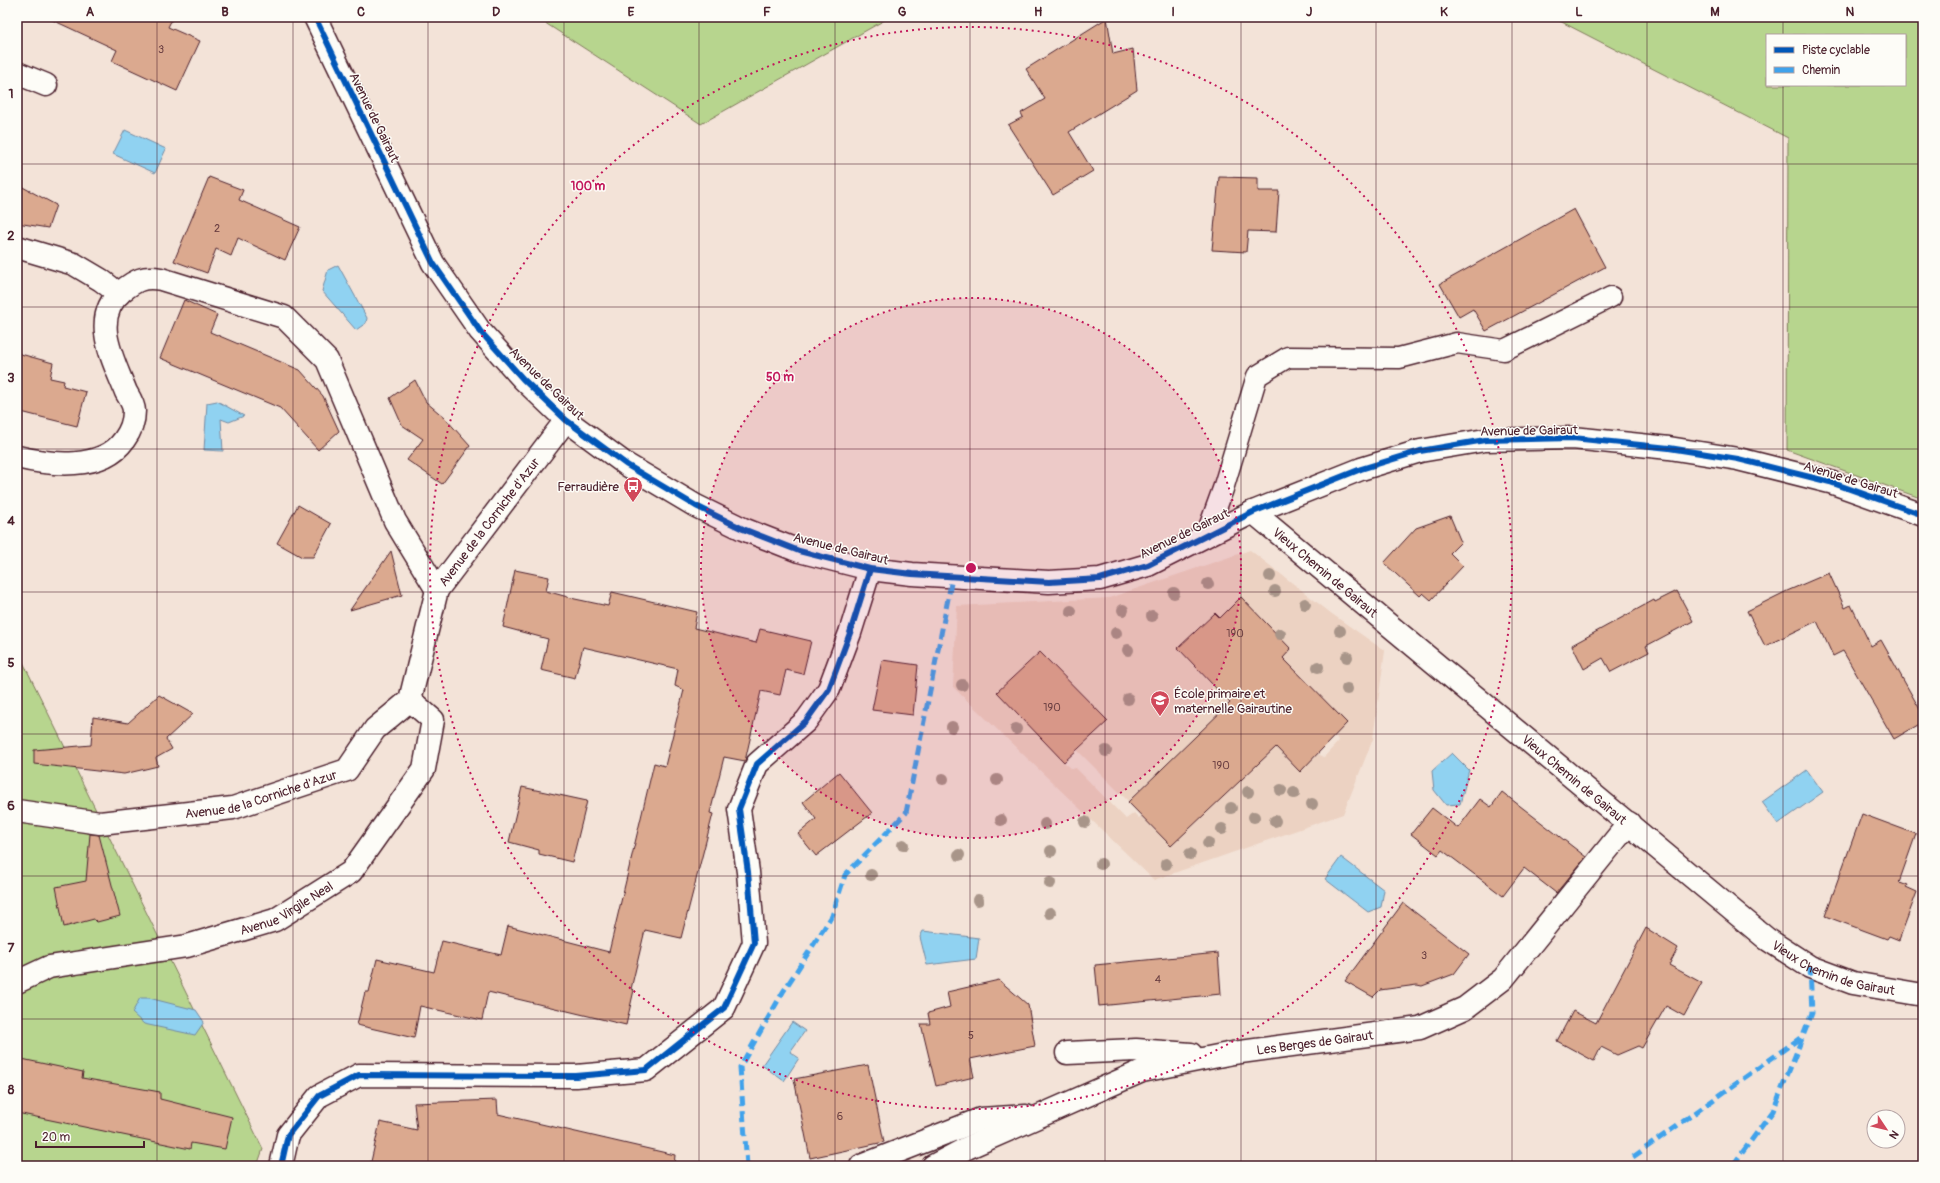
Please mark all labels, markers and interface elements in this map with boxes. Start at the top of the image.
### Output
text: A [86,4,95,20]
text: B [221,4,229,20]
text: C [357,4,365,20]
text: D [492,4,500,20]
text: E [628,4,635,20]
text: F [763,4,771,20]
text: G [898,4,907,20]
text: H [1034,4,1042,20]
text: I [1171,4,1175,20]
text: J [1306,4,1312,20]
text: K [1440,4,1448,20]
text: L [1575,4,1583,20]
text: M [1710,4,1720,20]
text: N [1846,4,1855,20]
legend [1766,34,1906,86]
house number: 3 [158,43,164,56]
text: Piste cyclable [1802,43,1870,58]
text: Chemin [1802,63,1841,78]
street label: Avenue de Gairaut [345,70,403,166]
text: 1 [8,86,14,102]
text: 100 m [571,179,606,194]
house number: 2 [214,222,220,235]
text: 2 [7,228,15,244]
street label: Avenue de Gairaut [506,344,588,424]
text: 3 [7,370,15,386]
text: 50 m [766,370,794,385]
street label: Avenue de Gairaut [1480,422,1579,440]
street label: Avenue de la Corniche d'Azur [436,455,544,590]
street label: Avenue de Gairaut [1802,458,1900,502]
bus stop icon: Ferraudière [622,475,644,503]
place label: Ferraudière [557,479,620,495]
street label: Avenue de Gairaut [1137,505,1233,563]
text: 4 [7,513,15,529]
street label: Vieux Chemin de Gairaut [1269,525,1381,622]
street label: Avenue de Gairaut [791,529,891,569]
centre of rings [964,561,978,575]
house number: 190 [1226,627,1244,640]
text: 5 [7,655,15,671]
place label: École primaire et maternelle Gairautine [1174,686,1292,717]
school or university icon: École primaire et maternelle Gairautine [1149,689,1171,717]
house number: 190 [1043,701,1061,714]
street label: Vieux Chemin de Gairaut [1518,732,1630,829]
house number: 190 [1212,759,1230,772]
street label: Avenue de la Corniche d'Azur [184,767,339,822]
text: 6 [7,798,15,814]
street label: Avenue Virgile Neal [238,878,336,939]
street label: Vieux Chemin de Gairaut [1769,937,1897,999]
text: 7 [8,940,15,956]
house number: 3 [1421,949,1427,962]
house number: 4 [1155,973,1162,986]
street label: Les Berges de Gairaut [1256,1027,1375,1059]
house number: 5 [968,1029,974,1042]
text: 8 [8,1082,15,1098]
north arrow [1866,1109,1906,1149]
house number: 6 [837,1110,843,1123]
scale bar [36,1123,144,1149]
text: N [1886,1128,1901,1142]
text: 20 m [42,1130,71,1145]

